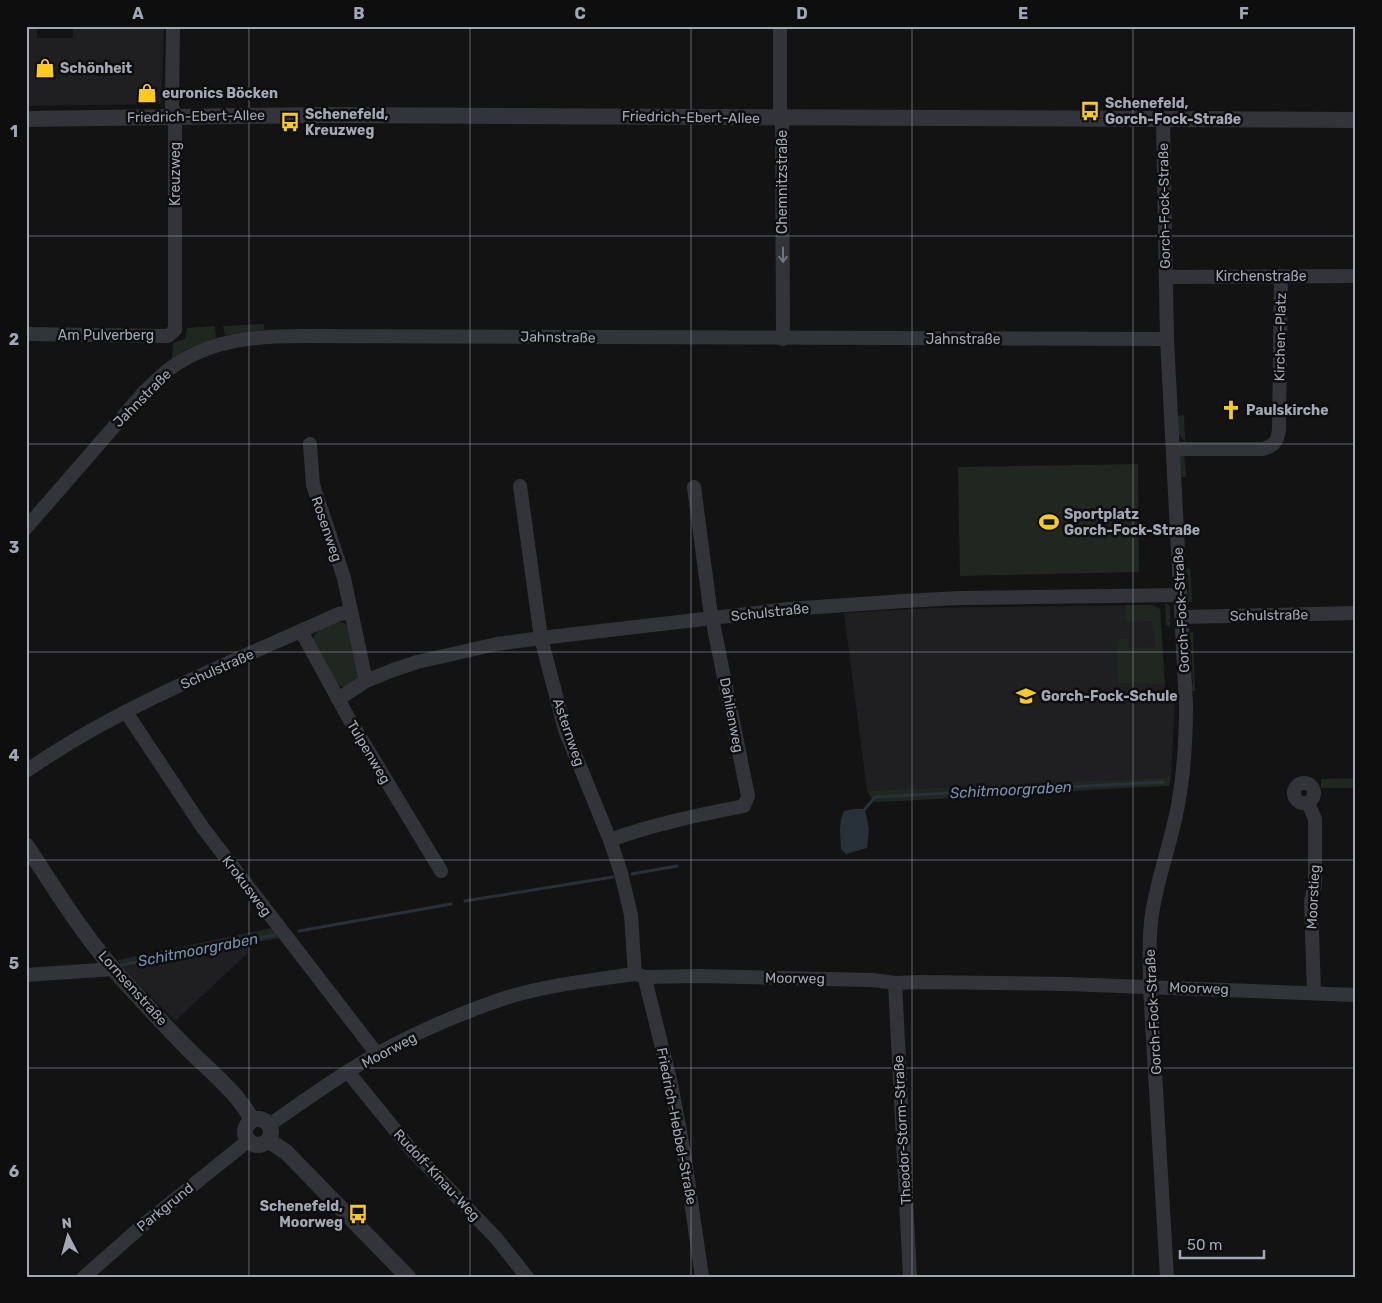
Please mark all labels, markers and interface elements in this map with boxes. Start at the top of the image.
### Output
text: A [132,4,144,23]
text: B [353,4,365,23]
text: C [574,4,586,23]
text: D [796,4,808,23]
text: E [1018,4,1028,23]
text: F [1239,4,1249,23]
shop icon: Schönheit [34,57,56,79]
place label: Schönheit [60,60,133,77]
shop icon: euronics Böcken [136,82,158,104]
place label: euronics Böcken [162,85,278,102]
place label: Schenefeld, Gorch-Fock-Straße [1105,95,1241,128]
bus stop icon: Schenefeld, Gorch-Fock-Straße [1079,100,1101,122]
place label: Schenefeld, Kreuzweg [305,106,388,139]
street label: Friedrich-Ebert-Allee [127,107,265,126]
street label: Friedrich-Ebert-Allee [622,108,760,127]
bus stop icon: Schenefeld, Kreuzweg [279,111,301,133]
text: 1 [10,122,18,141]
street label: Chemnitzstraße [774,130,791,234]
street label: Kreuzweg [167,142,184,206]
street label: Gorch-Fock-Straße [1155,143,1174,269]
one-way arrow [778,246,788,262]
street label: Kirchenstraße [1215,268,1307,285]
street label: Kirchen-Platz [1271,292,1290,382]
street label: Am Pulverberg [58,327,154,344]
street label: Jahnstraße [520,328,596,347]
text: 2 [9,330,19,349]
street label: Jahnstraße [925,331,1001,348]
street label: Jahnstraße [110,366,175,431]
church icon: Paulskirche [1220,399,1242,421]
place label: Paulskirche [1246,402,1328,419]
street label: Rosenweg [307,494,346,564]
place label: Sportplatz Gorch-Fock-Straße [1064,506,1200,539]
sports icon: Sportplatz Gorch-Fock-Straße [1038,511,1060,533]
text: 3 [9,538,19,557]
street label: Gorch-Fock-Straße [1170,547,1193,673]
street label: Schulstraße [730,600,810,625]
street label: Schulstraße [1230,606,1309,625]
street label: Schulstraße [178,646,257,693]
street label: Dahlienweg [716,676,747,754]
school or university icon: Gorch-Fock-Schule [1015,685,1037,707]
place label: Gorch-Fock-Schule [1041,688,1178,705]
street label: Asternweg [549,696,588,768]
street label: Tulpenweg [343,718,394,787]
text: 4 [9,746,20,765]
water label: Schitmoorgraben [950,778,1072,802]
street label: Krokusweg [218,853,275,920]
street label: Moorstieg [1303,864,1324,930]
water label: Schitmoorgraben [136,930,260,970]
street label: Lornsenstraße [95,947,171,1029]
street label: Gorch-Fock-Straße [1142,949,1165,1075]
text: 5 [9,954,19,973]
street label: Moorweg [765,969,825,988]
street label: Moorweg [1169,979,1229,998]
street label: Moorweg [359,1029,420,1072]
street label: Friedrich-Hebbel-Straße [653,1046,700,1206]
street label: Theodor-Storm-Straße [890,1055,915,1205]
street label: Rudolf-Kinau-Weg [390,1126,483,1225]
text: 6 [9,1162,19,1181]
street label: Parkgrund [134,1179,197,1235]
place label: Schenefeld, Moorweg [260,1198,343,1231]
bus stop icon: Schenefeld, Moorweg [347,1203,369,1225]
north arrow [42,1210,92,1260]
text: N [61,1215,73,1233]
scale bar [1180,1228,1263,1260]
text: 50 m [1187,1236,1222,1254]

